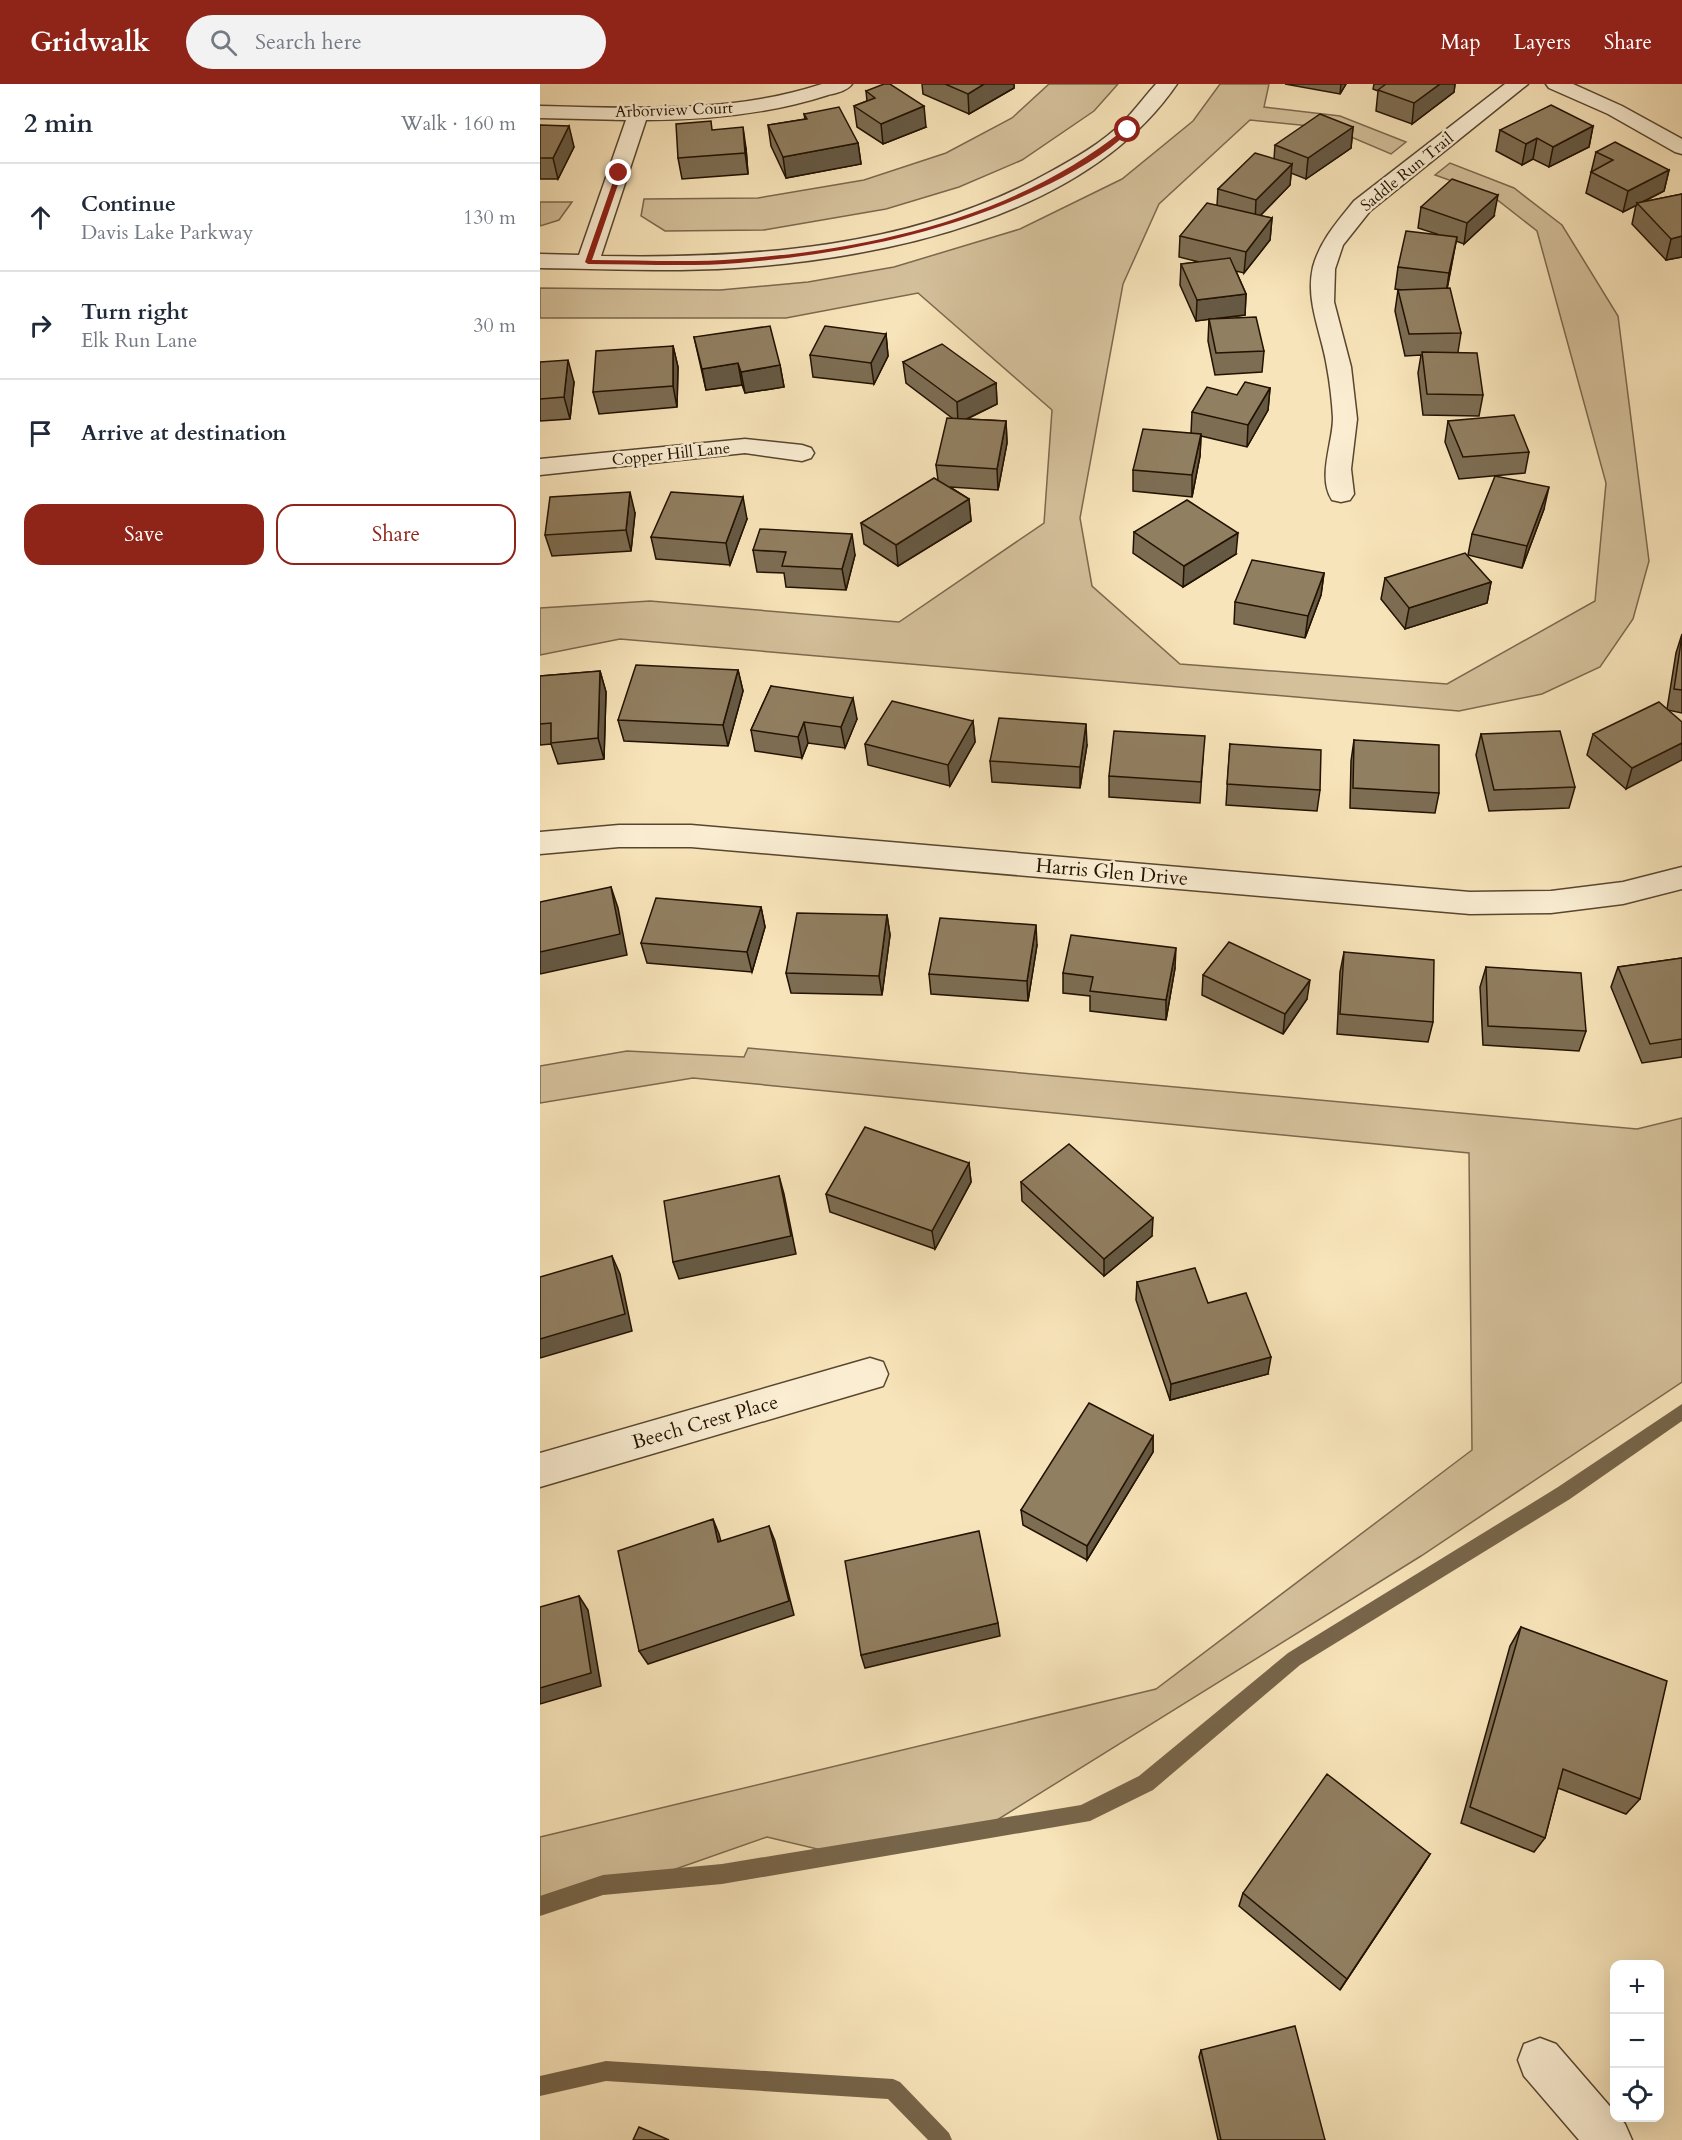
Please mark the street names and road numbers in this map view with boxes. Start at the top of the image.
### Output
street label: Arborview Court [615,97,733,123]
street label: Saddle Run Trail [1356,128,1458,216]
street label: Copper Hill Lane [611,437,731,471]
street label: Harris Glen Drive [1035,852,1189,892]
street label: Beech Crest Place [629,1388,781,1456]

